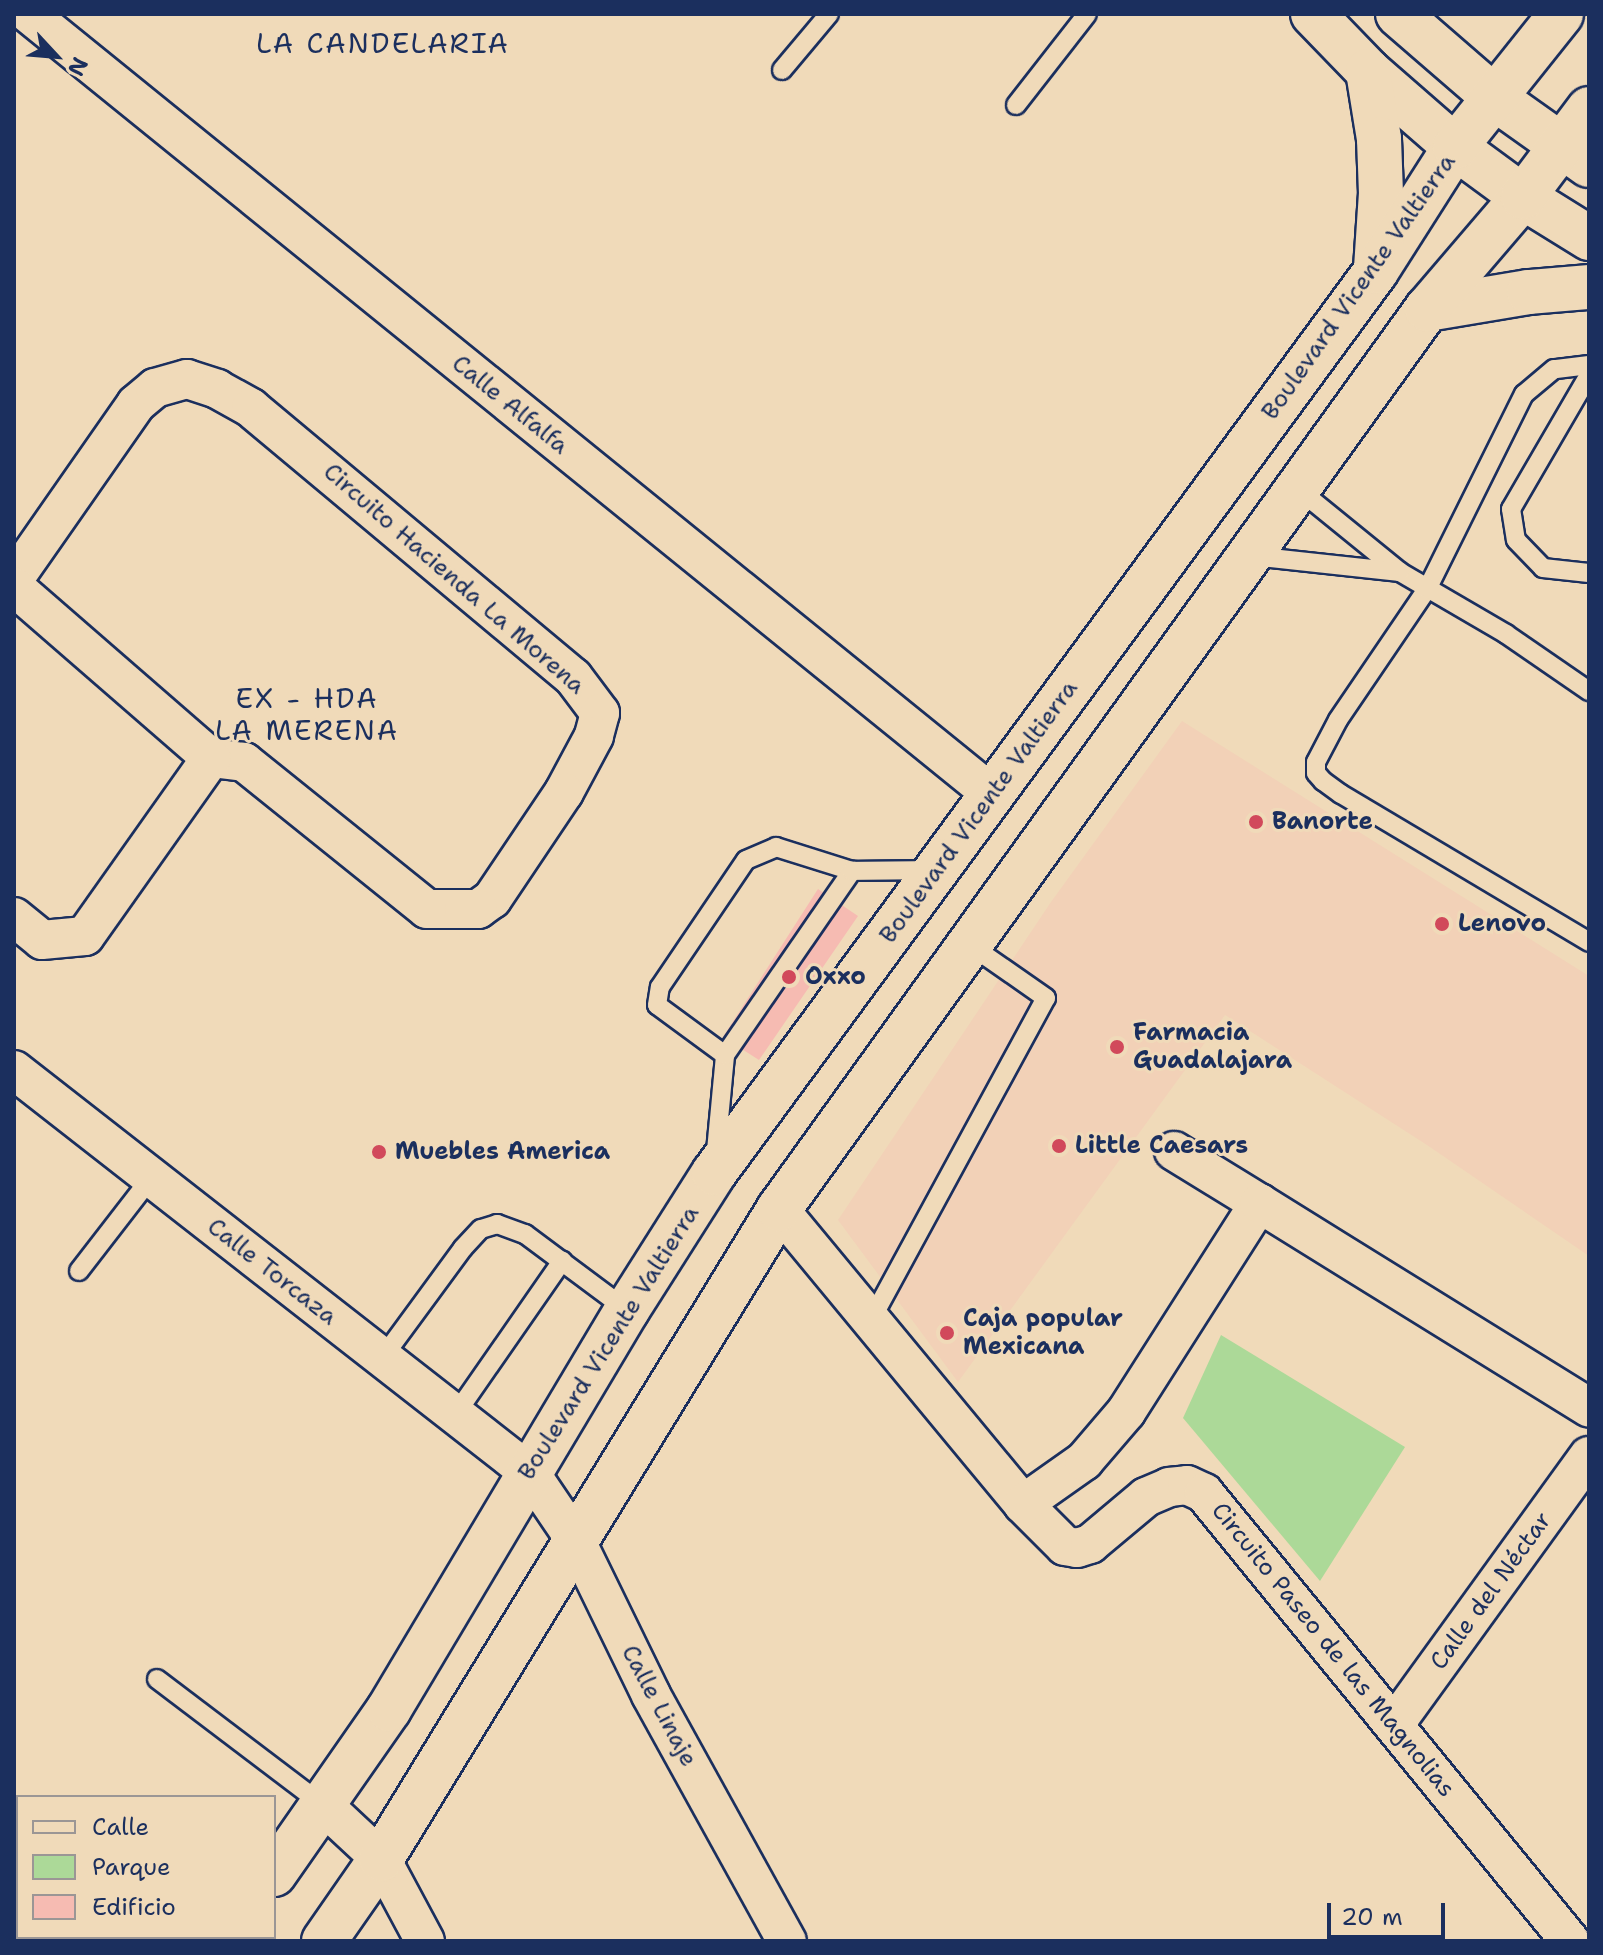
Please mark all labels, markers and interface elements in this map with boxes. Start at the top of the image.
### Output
north arrow [16,16,96,96]
district label: LA CANDELARIA [256,26,510,60]
text: N [61,53,95,81]
street label: Boulevard Vicente Valtierra [1256,149,1462,425]
street label: Calle Alfalfa [446,349,574,461]
street label: Circuito Hacienda La Morena [317,458,591,700]
street label: Boulevard Vicente Valtierra [874,675,1084,949]
district label: EX - HDA LA MERENA [215,681,399,747]
place label: Banorte [1272,808,1373,836]
marker: Banorte [1247,813,1265,831]
place label: Lenovo [1458,910,1546,938]
marker: Lenovo [1433,915,1451,933]
place label: Oxxo [805,963,866,991]
marker: Oxxo [780,968,798,986]
place label: Farmacia Guadalajara [1133,1019,1292,1075]
marker: Farmacia Guadalajara [1108,1038,1126,1056]
place label: Little Caesars [1075,1132,1248,1160]
marker: Little Caesars [1050,1137,1068,1155]
place label: Muebles America [395,1138,610,1166]
marker: Muebles America [370,1143,388,1161]
street label: Boulevard Vicente Valtierra [513,1201,705,1485]
street label: Calle Torcaza [201,1212,343,1332]
place label: Caja popular Mexicana [963,1305,1123,1361]
marker: Caja popular Mexicana [938,1324,956,1342]
street label: Circuito Paseo de las Magnolias [1205,1497,1461,1803]
street label: Calle del Néctar [1424,1507,1558,1675]
street label: Calle Linaje [615,1640,703,1772]
legend [16,1795,276,1939]
text: Calle [92,1811,149,1843]
text: Parque [92,1851,171,1883]
scale bar [1331,1887,1449,1937]
text: Edificio [92,1891,176,1923]
text: 20 m [1341,1901,1403,1933]

